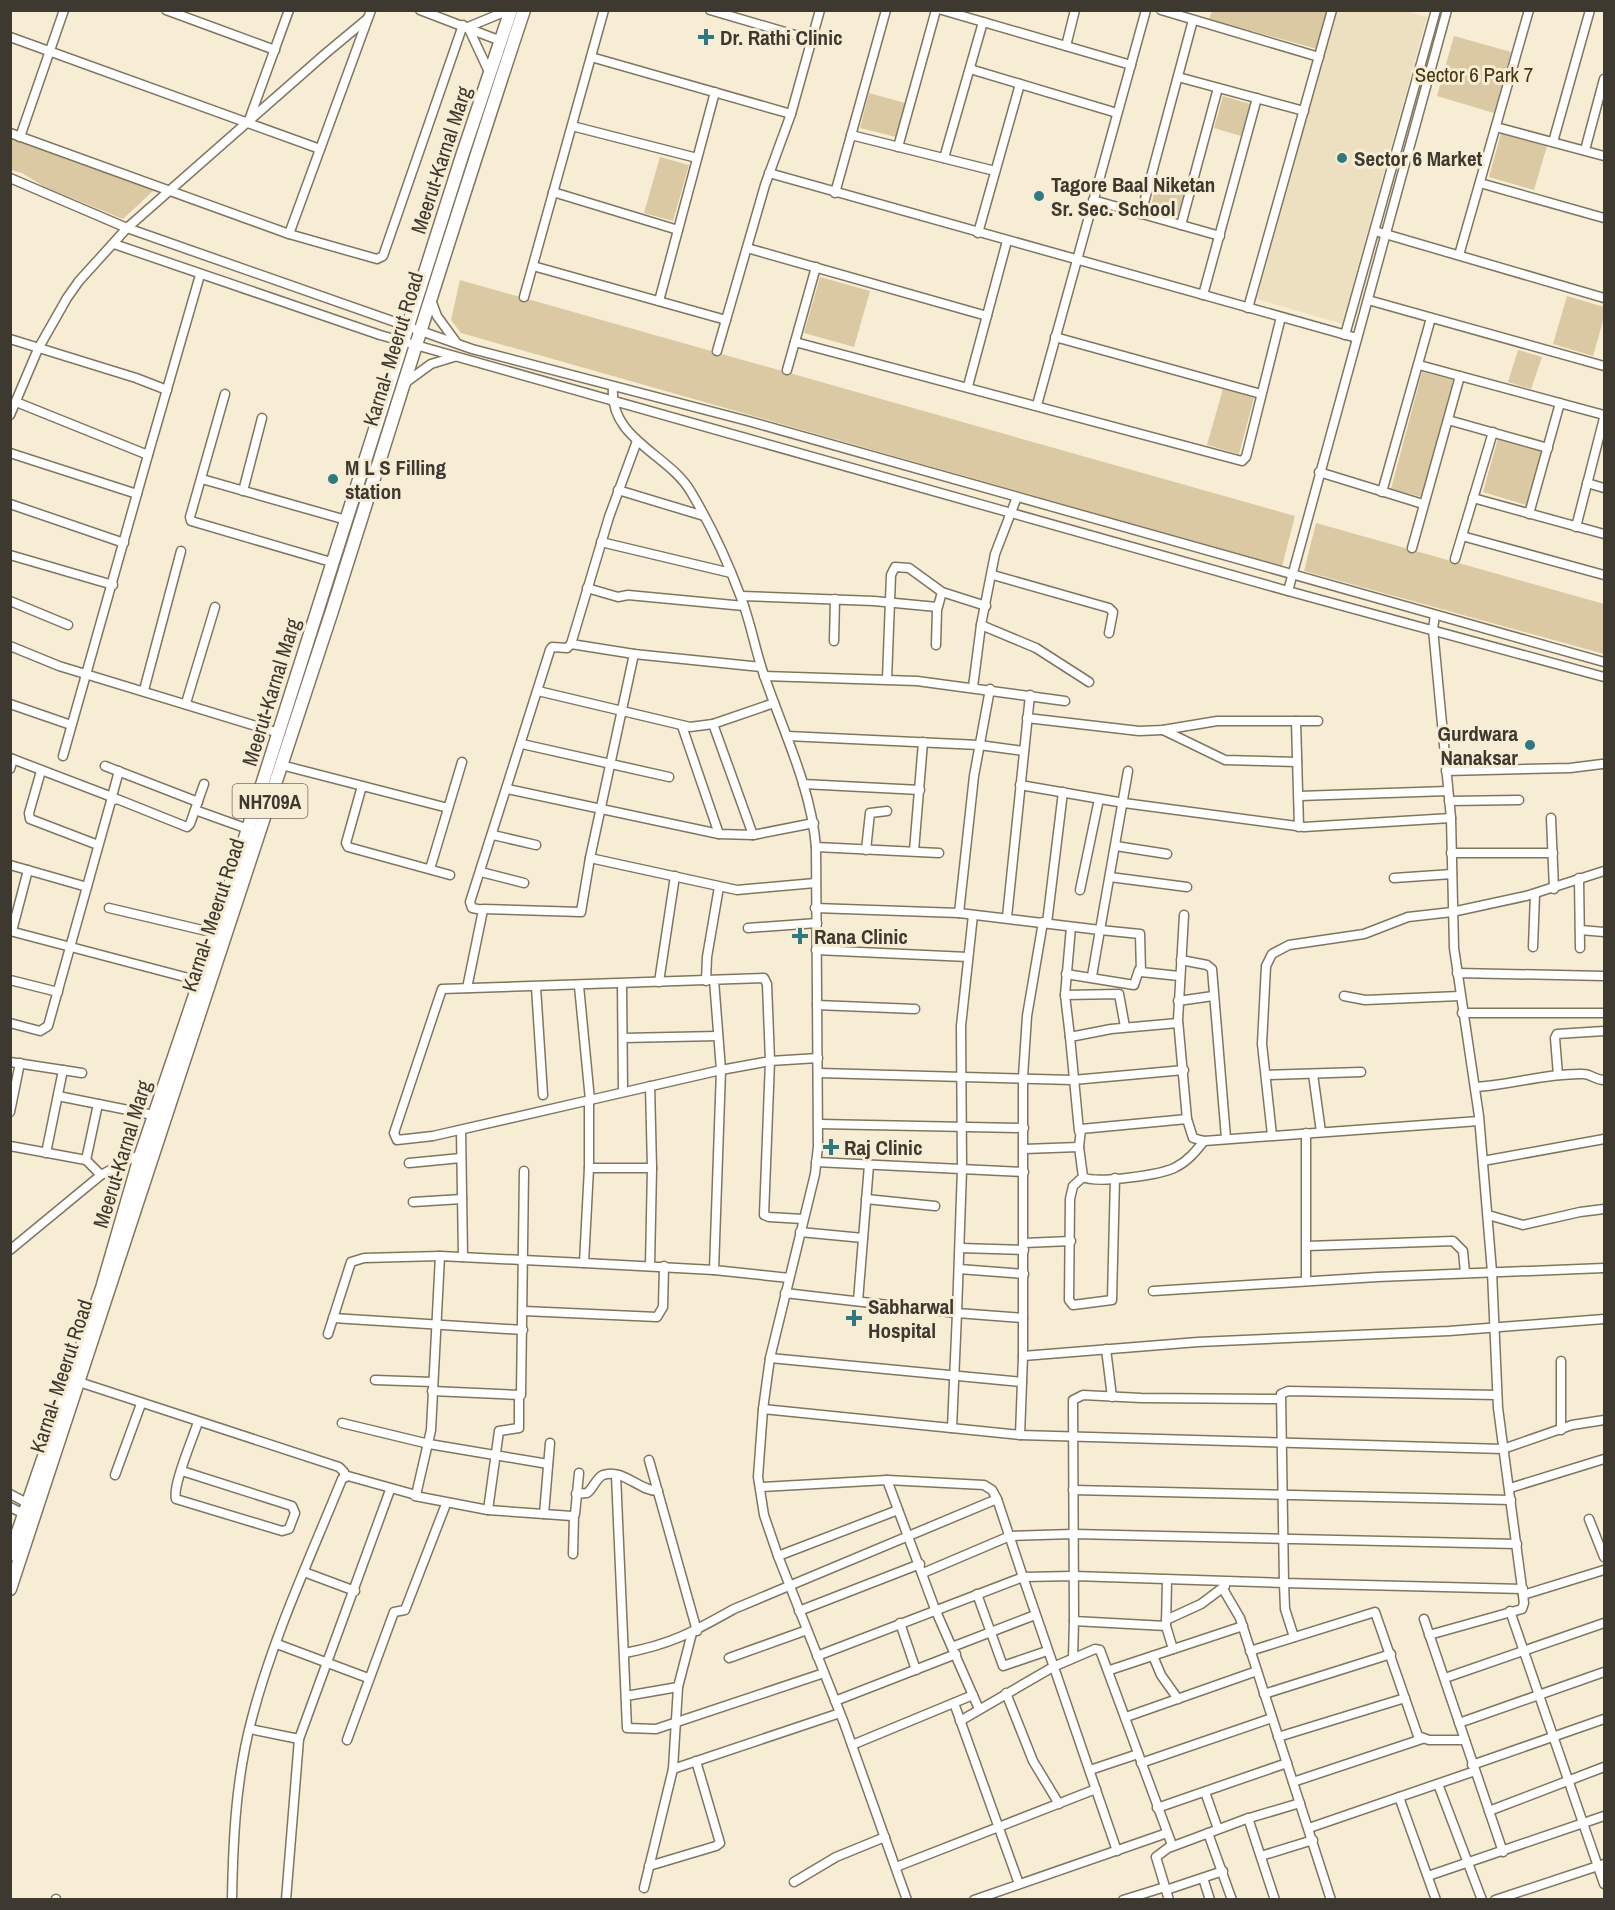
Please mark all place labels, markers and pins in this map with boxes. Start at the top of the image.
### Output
place label: Dr. Rathi Clinic [720,23,843,52]
marker: Dr. Rathi Clinic [697,28,715,46]
place label: Sector 6 Market [1354,144,1483,173]
marker: Sector 6 Market [1335,151,1349,165]
place label: Tagore Baal Niketan Sr. Sec. School [1051,170,1215,223]
marker: Tagore Baal Niketan Sr. Sec. School [1032,189,1046,203]
place label: M L S Filling station [345,453,447,506]
marker: M L S Filling station [326,472,340,486]
place label: Gurdwara Nanaksar [1438,719,1518,772]
marker: Gurdwara Nanaksar [1523,738,1537,752]
place label: Rana Clinic [814,922,908,951]
marker: Rana Clinic [791,927,809,945]
place label: Raj Clinic [844,1133,922,1162]
marker: Raj Clinic [822,1138,840,1156]
place label: Sabharwal Hospital [868,1292,954,1345]
marker: Sabharwal Hospital [845,1309,863,1327]

